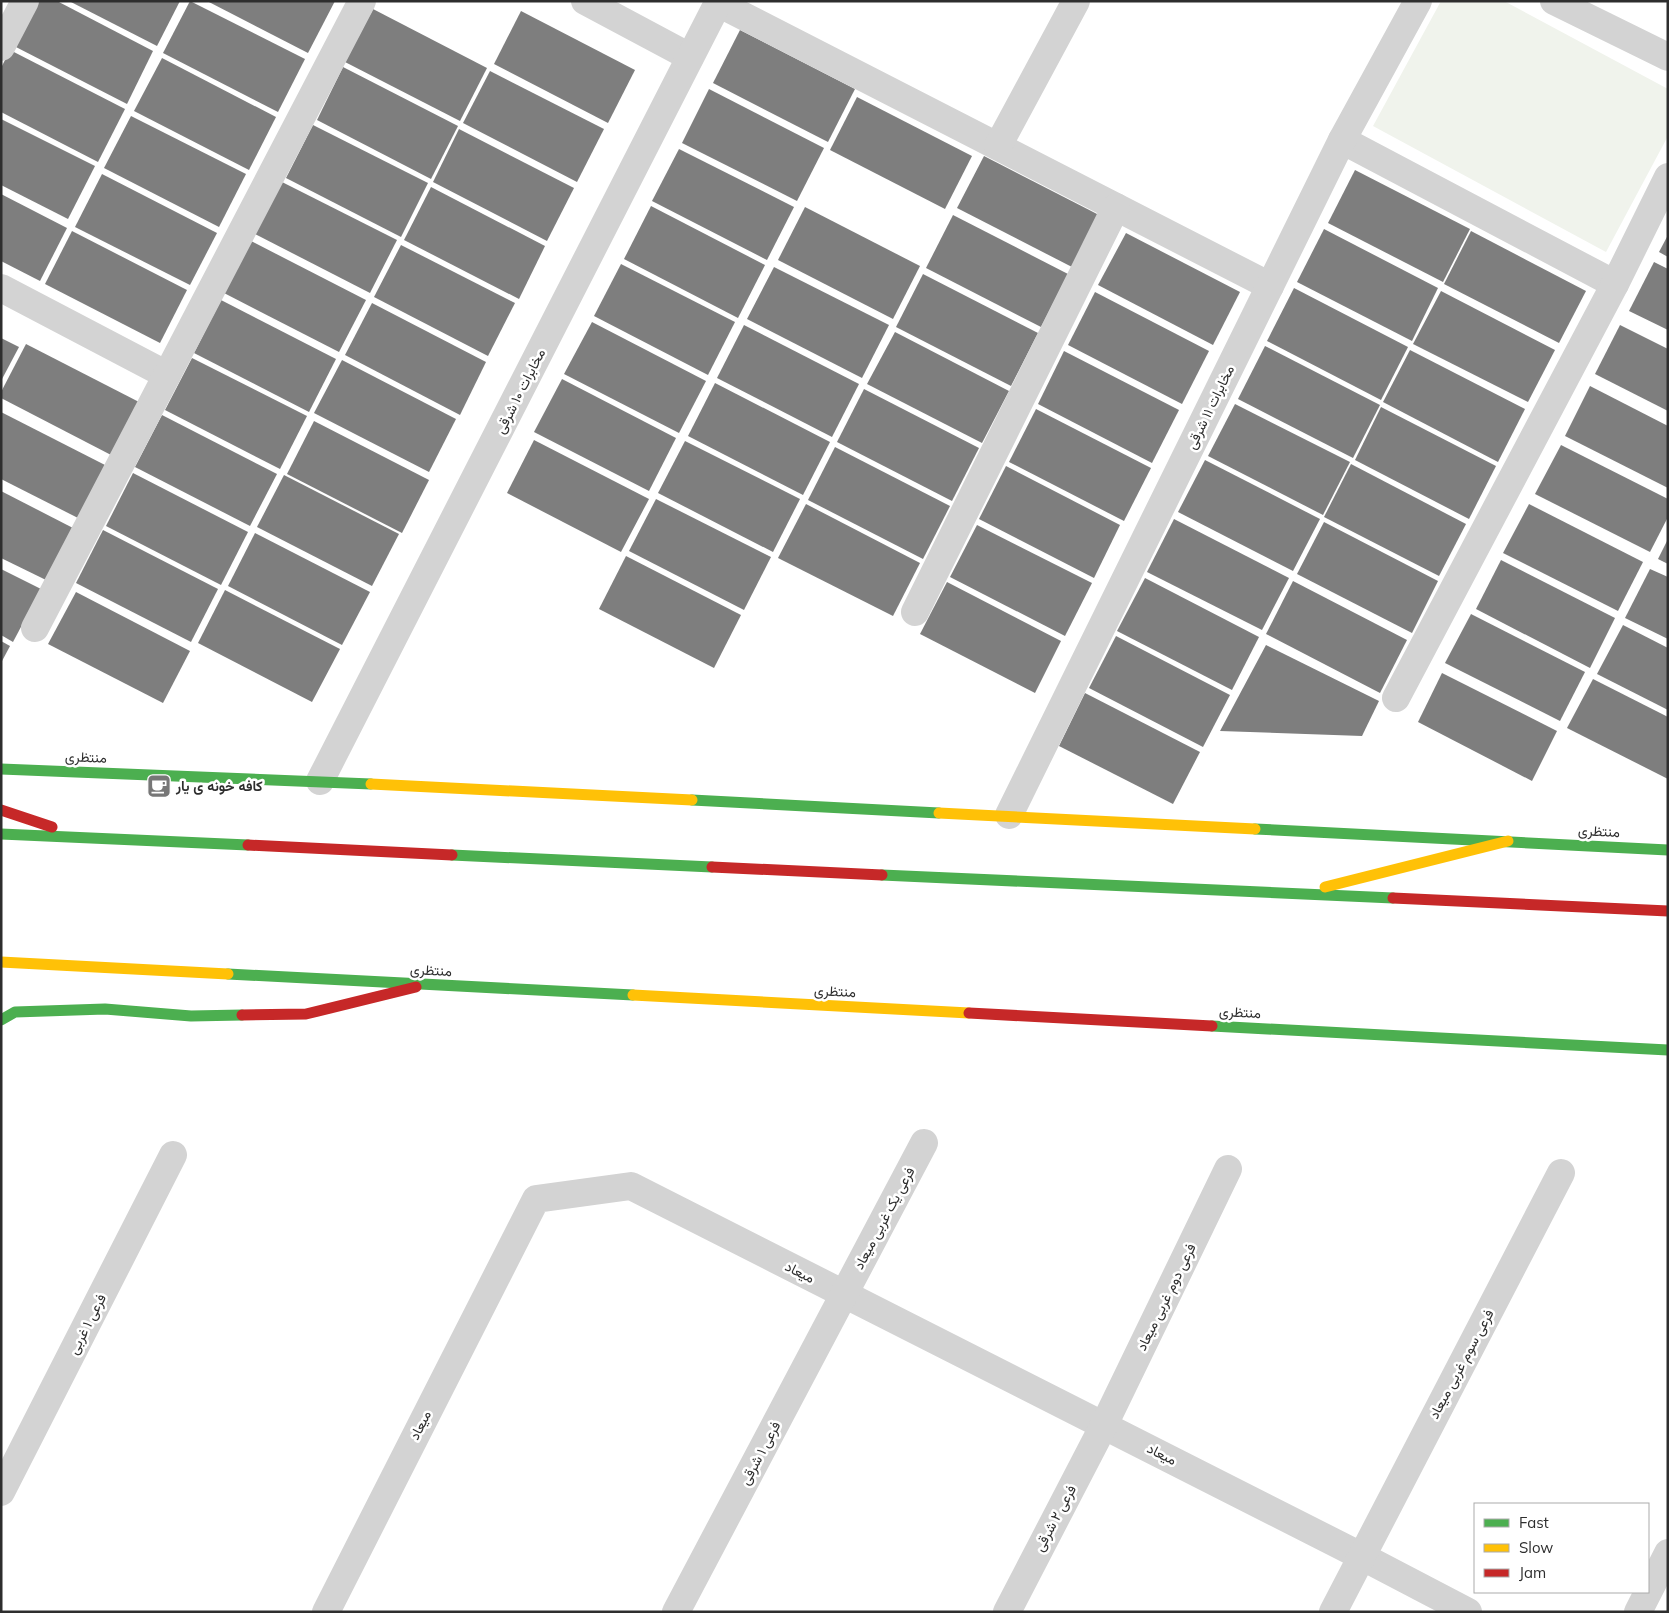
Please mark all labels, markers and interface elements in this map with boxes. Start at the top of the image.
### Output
street label: مخابرات ۱۰ شرقی [491,345,549,437]
street label: مخابرات ۱۱ شرقی [1182,362,1238,452]
street label: منتظری [65,747,107,767]
cafe icon: کافه خونه ی یار [146,773,172,799]
place label: کافه خونه ی یار [175,777,263,795]
street label: منتظری [1578,821,1620,841]
street label: منتظری [410,960,452,980]
street label: منتظری [814,981,856,1001]
street label: منتظری [1219,1002,1261,1022]
street label: فرعی یک غربی میعاد [849,1164,919,1272]
street label: فرعی دوم غربی میعاد [1132,1240,1200,1354]
street label: میعاد [782,1257,818,1287]
street label: فرعی ۱ غربی [64,1291,110,1357]
street label: فرعی سوم غربی میعاد [1425,1306,1497,1422]
street label: میعاد [405,1407,435,1443]
street label: فرعی ۱ شرقی [736,1418,784,1488]
street label: میعاد [1144,1439,1180,1469]
street label: فرعی ۲ شرقی [1030,1482,1080,1554]
legend [1474,1503,1649,1593]
text: Fast [1519,1513,1549,1532]
text: Slow [1519,1538,1553,1557]
text: Jam [1519,1563,1546,1582]

